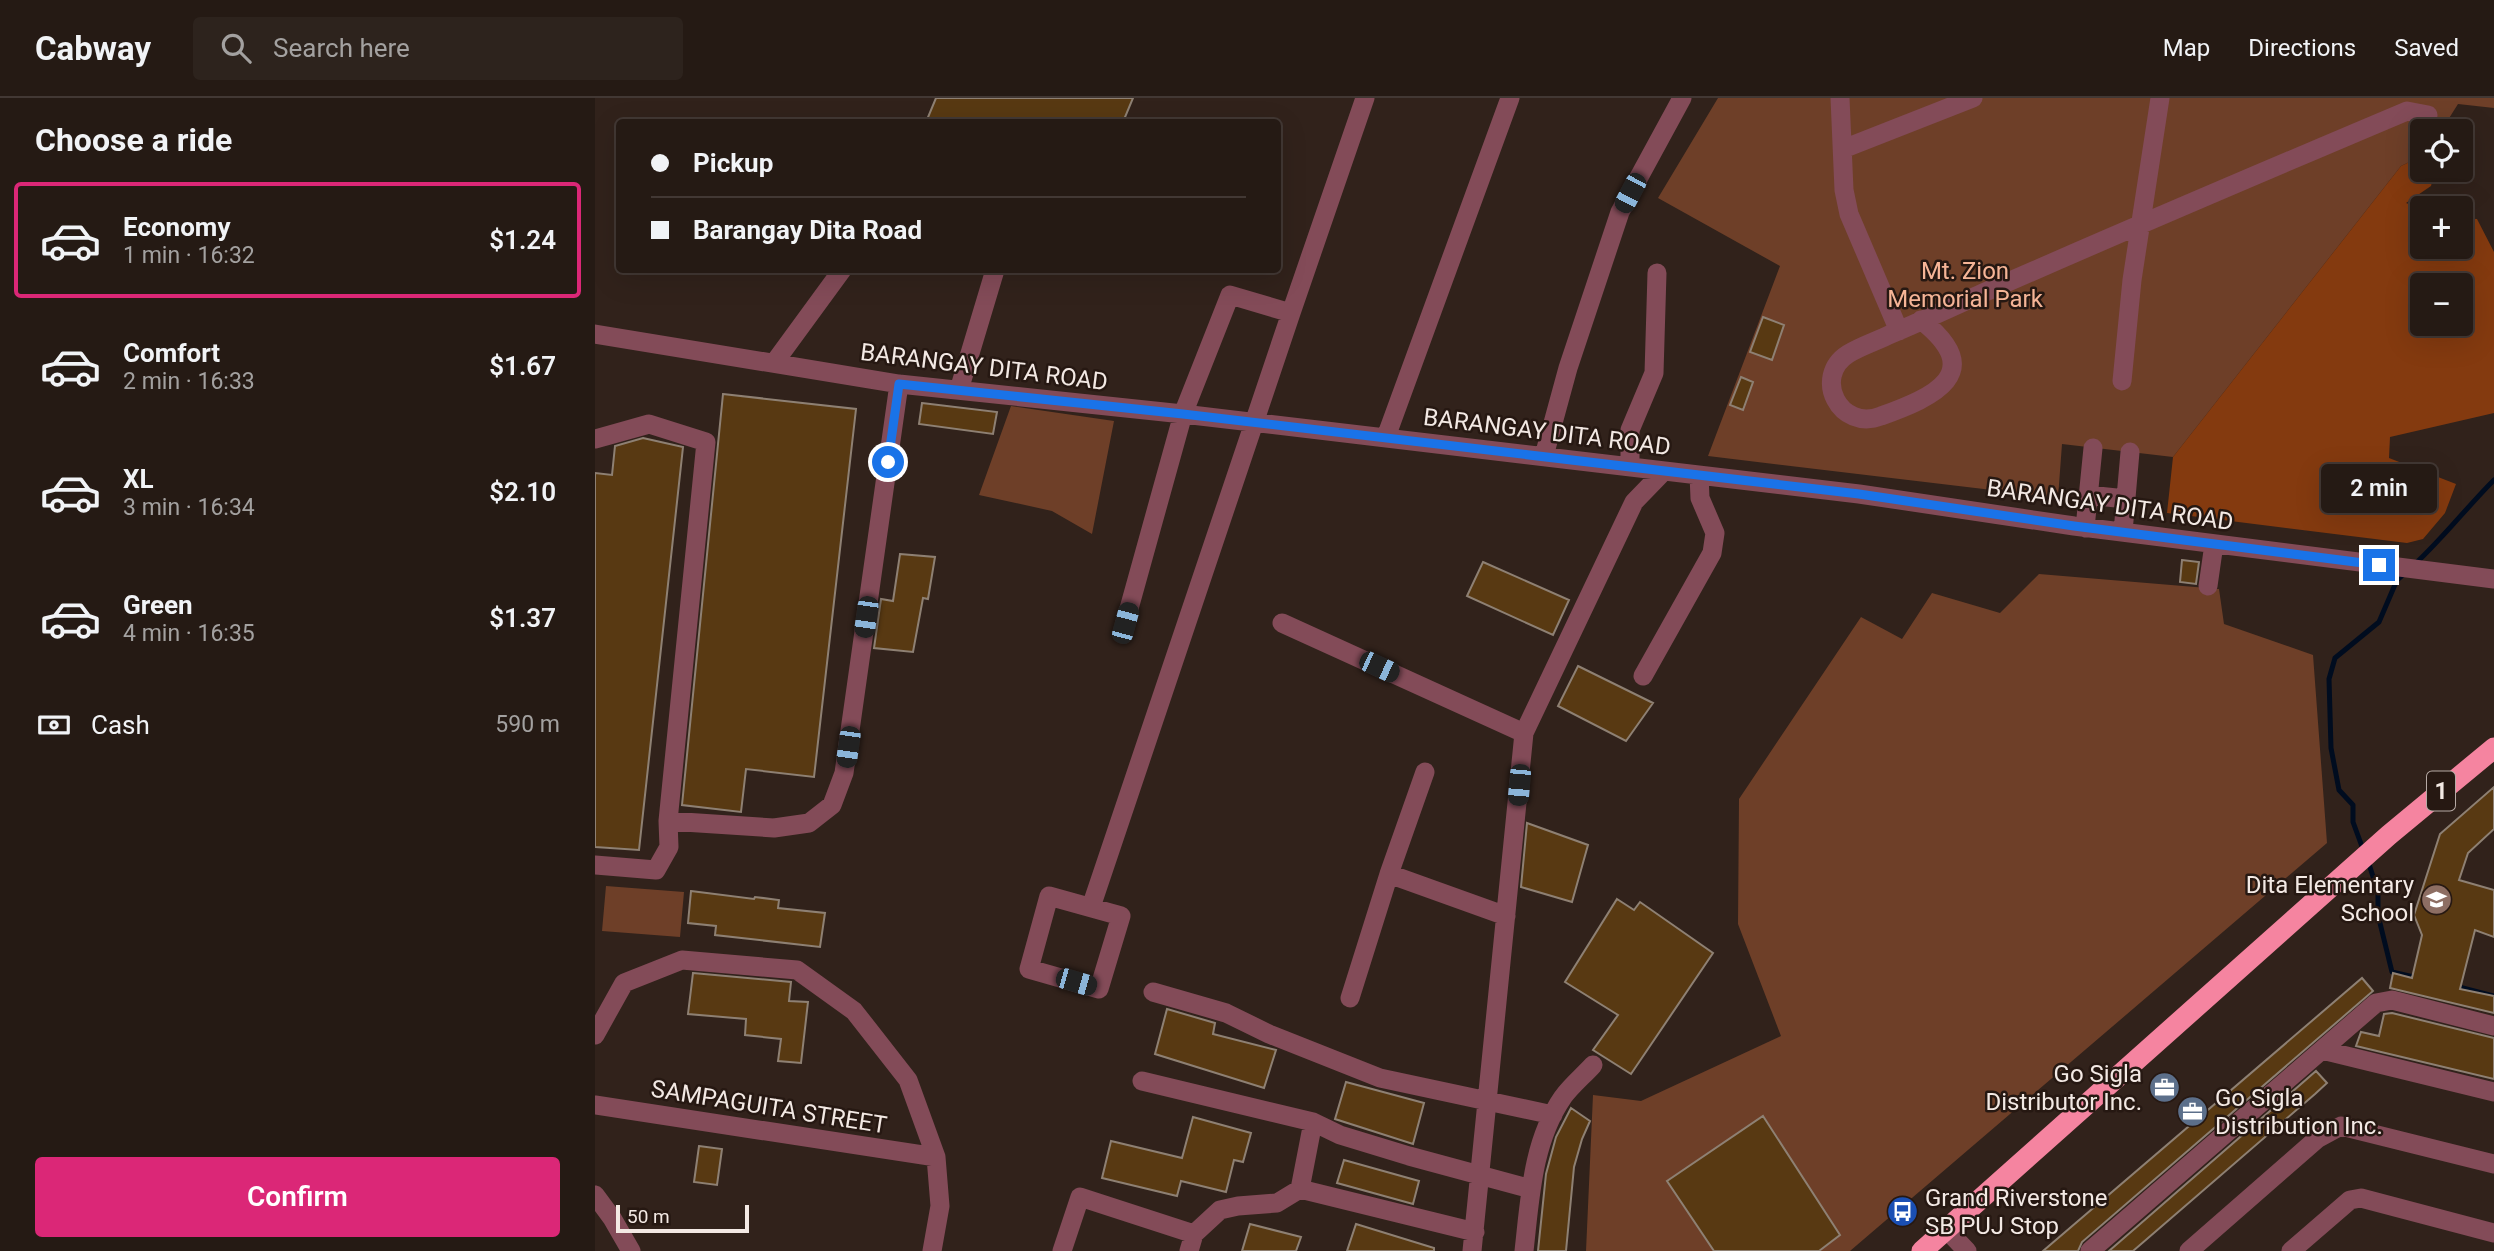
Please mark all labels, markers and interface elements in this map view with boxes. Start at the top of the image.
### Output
search box [193,17,683,80]
text: Cabway [35,29,151,68]
icon: search [217,29,255,67]
text: Search here [273,33,410,63]
text: Map [2163,34,2210,62]
text: Directions [2248,34,2356,62]
text: Saved [2394,34,2459,62]
map controls [2410,119,2473,336]
button: locate [2410,119,2473,182]
text: Choose a ride [35,121,232,159]
text: Pickup [693,148,773,178]
car [1611,170,1650,216]
button: + [2410,196,2473,259]
icon: car [39,209,102,272]
text: Economy [123,212,230,242]
text: Barangay Dita Road [693,215,922,245]
text: $1.24 [489,225,556,255]
text: 1 min · 16:32 [123,242,255,269]
park label: Mt. Zion Memorial Park [1887,257,2044,313]
button: − [2410,273,2473,336]
icon: car [39,335,102,398]
text: Comfort [123,338,220,368]
street label: BARANGAY DITA ROAD [859,338,1109,396]
text: $1.67 [489,351,556,381]
text: 2 min · 16:33 [123,368,255,395]
street label: BARANGAY DITA ROAD [1422,403,1672,461]
route start [872,446,904,478]
icon: car [39,461,102,524]
callout: 2 min [2321,463,2437,512]
text: XL [123,464,154,494]
street label: BARANGAY DITA ROAD [1985,474,2235,536]
text: 2 min [2350,475,2408,502]
text: $2.10 [489,477,556,507]
text: 3 min · 16:34 [123,494,255,521]
route end [2363,549,2395,581]
icon: car [39,587,102,650]
text: Green [123,590,193,620]
car [853,595,880,639]
car [1110,600,1141,646]
text: $1.37 [489,603,556,633]
text: 4 min · 16:35 [123,620,255,647]
car [1356,649,1403,685]
icon: cash [35,706,73,744]
text: Cash [91,710,150,740]
text: 590 m [495,711,560,738]
car [835,725,862,769]
car [1507,763,1532,807]
road number: 1 [2427,772,2455,810]
place label: Dita Elementary School [2246,871,2415,927]
school or university icon: Dita Elementary School [2420,882,2454,916]
car [1053,966,1100,998]
place label: Go Sigla Distributor Inc. [1985,1060,2142,1116]
office icon: Go Sigla Distributor Inc. [2148,1071,2182,1105]
street label: SAMPAGUITA STREET [649,1075,889,1139]
place label: Go Sigla Distribution Inc. [2215,1084,2383,1140]
office icon: Go Sigla Distribution Inc. [2175,1095,2209,1129]
button: Confirm [35,1157,560,1237]
place label: Grand Riverstone SB PUJ Stop [1925,1184,2107,1240]
bus stop icon: Grand Riverstone SB PUJ Stop [1885,1195,1919,1229]
scale bar [616,1202,749,1234]
text: 50 m [627,1205,670,1228]

